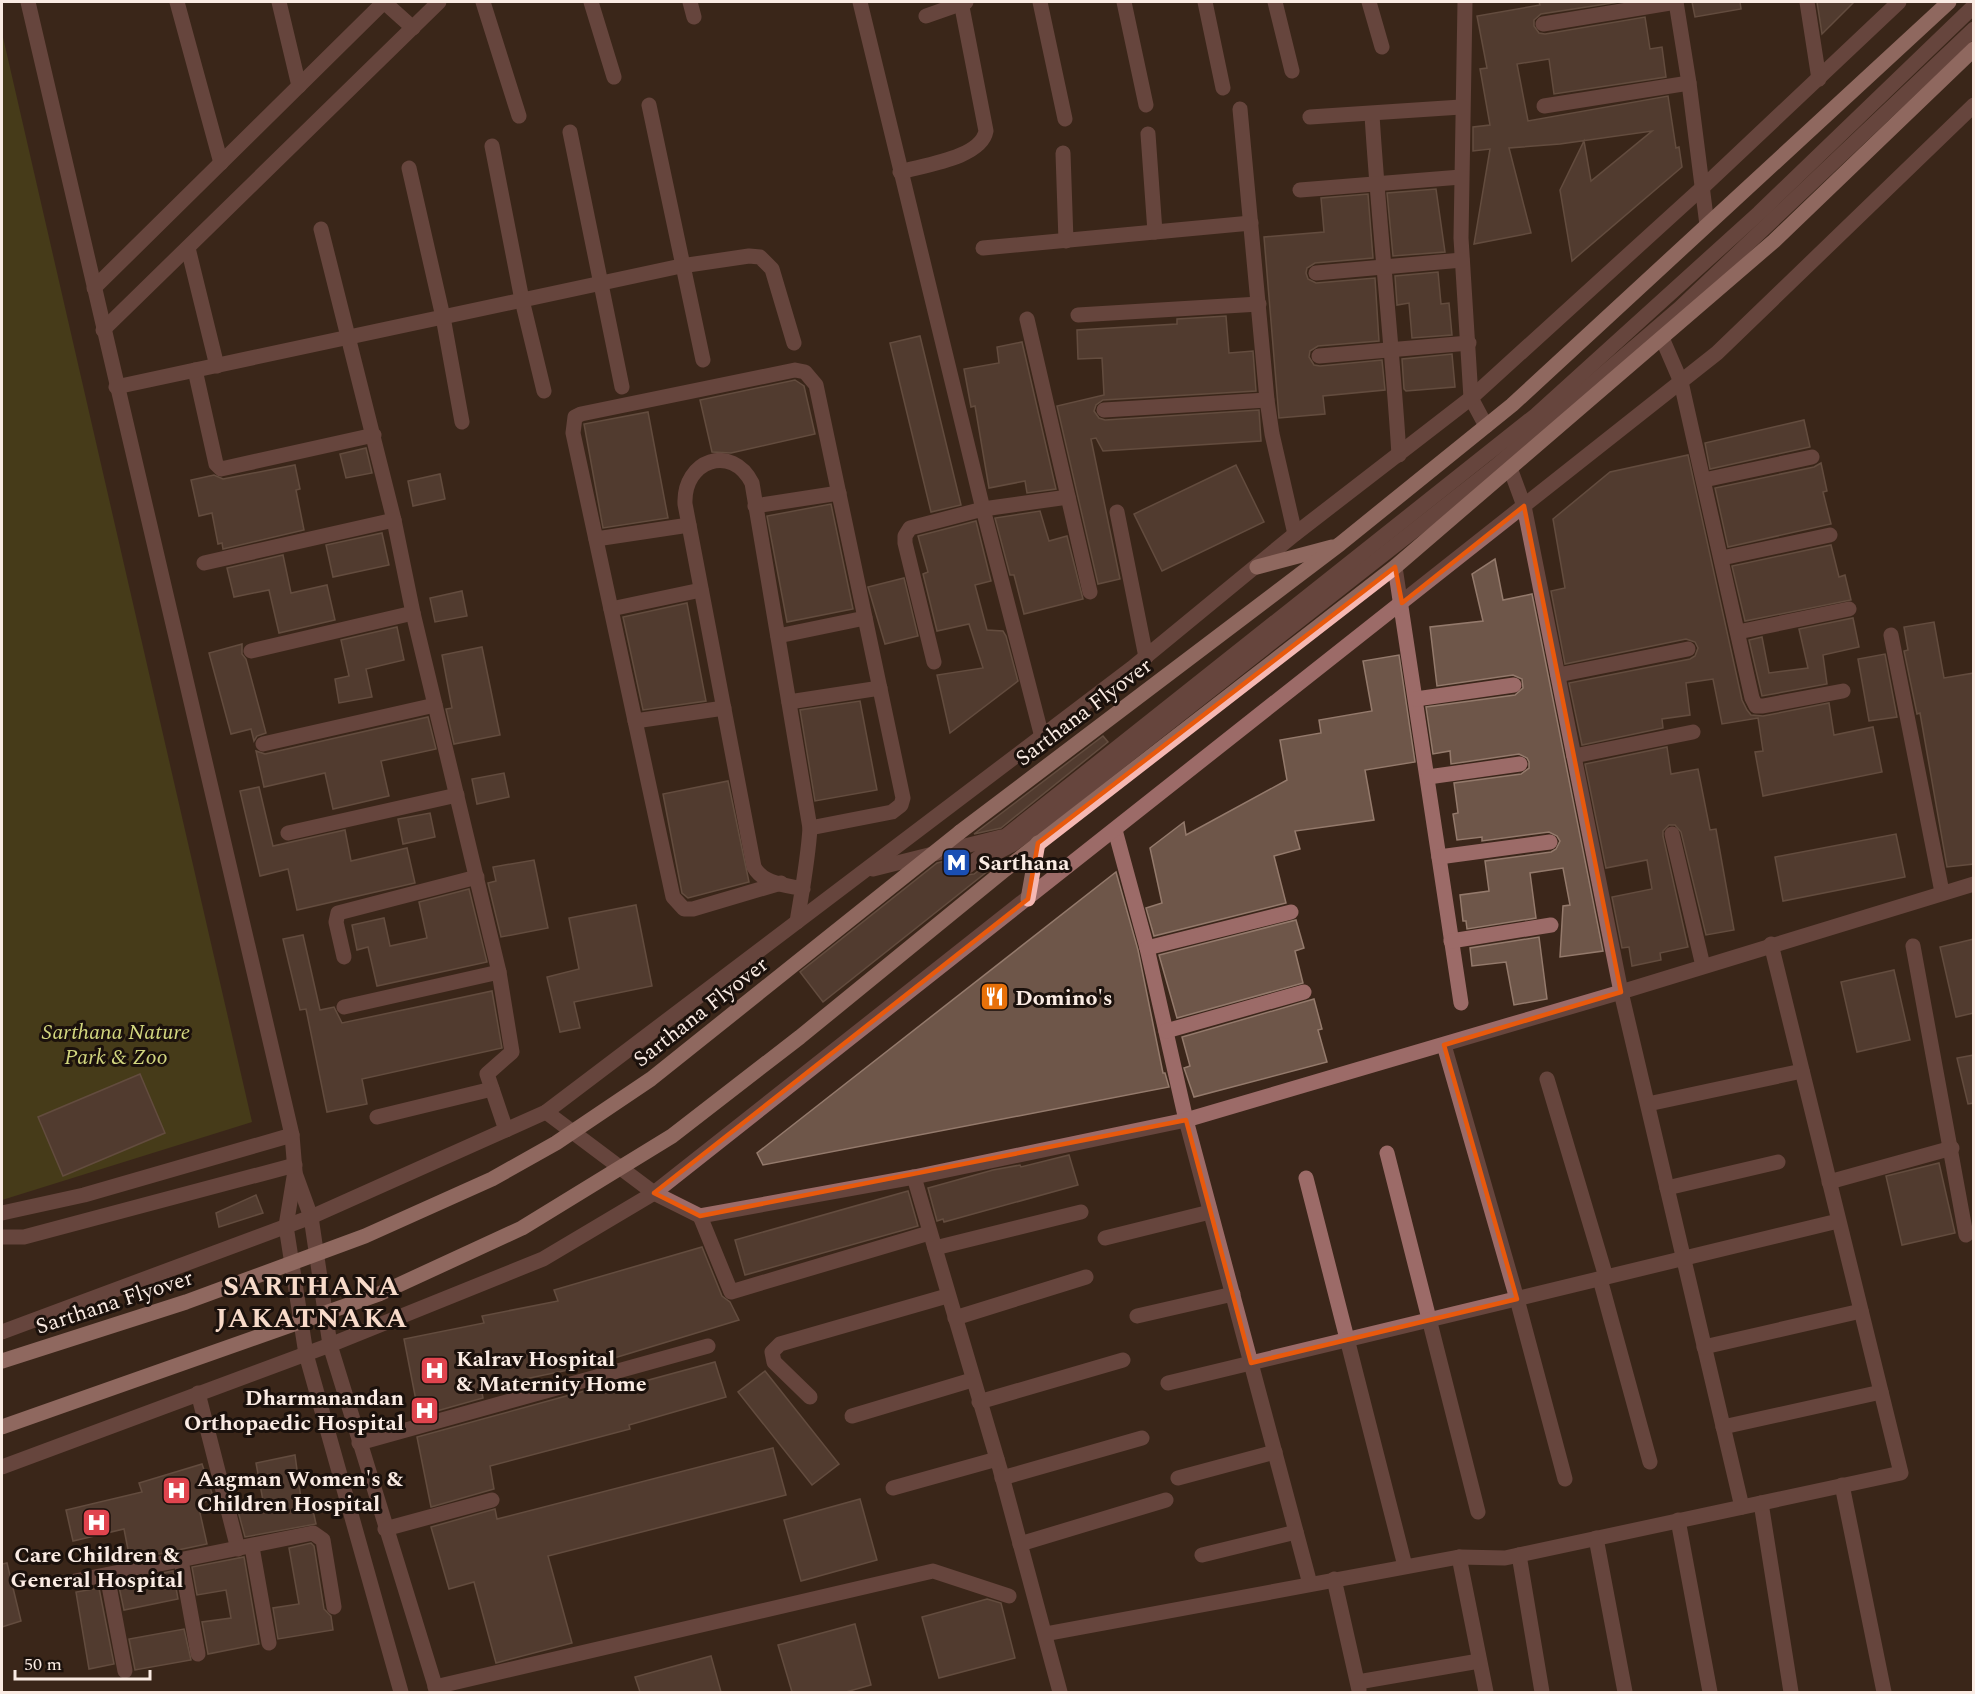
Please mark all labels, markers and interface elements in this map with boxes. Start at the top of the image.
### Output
street label: Sarthana Flyover [1009,650,1159,775]
metro station icon: Sarthana [941,846,973,878]
place label: Sarthana [978,847,1070,880]
street label: Sarthana Flyover [626,949,776,1076]
restaurant icon: Domino's [978,981,1010,1013]
place label: Domino's [1015,982,1113,1015]
park label: Sarthana Nature Park & Zoo [42,1016,190,1074]
street label: Sarthana Flyover [32,1261,198,1343]
district label: SARTHANA JAKATNAKA [215,1265,409,1340]
place label: Kalrav Hospital & Maternity Home [456,1343,647,1401]
hospital icon: Kalrav Hospital & Maternity Home [419,1355,451,1387]
place label: Dharmanandan Orthopaedic Hospital [184,1382,404,1440]
hospital icon: Dharmanandan Orthopaedic Hospital [409,1394,441,1426]
place label: Aagman Women's & Children Hospital [197,1463,403,1521]
hospital icon: Aagman Women's & Children Hospital [160,1475,192,1507]
hospital icon: Care Children & General Hospital [81,1506,113,1538]
place label: Care Children & General Hospital [11,1539,184,1597]
scale bar [15,1643,150,1681]
text: 50 m [24,1651,62,1678]

